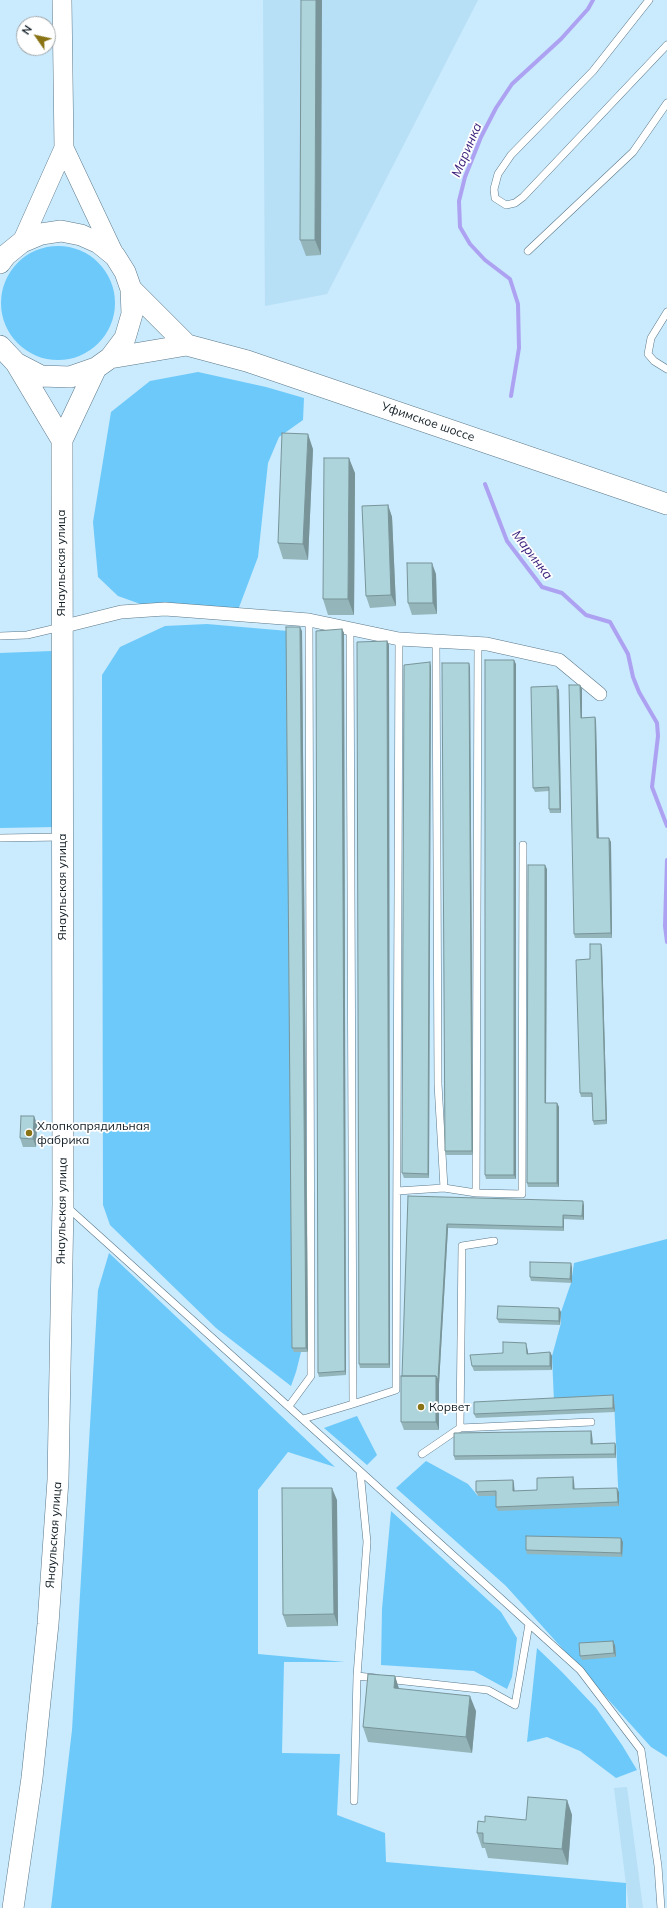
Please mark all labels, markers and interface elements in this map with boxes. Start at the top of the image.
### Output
north arrow [16,16,56,56]
text: N [19,22,35,37]
water label: Маринка [449,121,485,179]
street label: Уфимское шоссе [379,399,477,445]
street label: Янаульская улица [54,509,68,617]
water label: Маринка [508,527,556,583]
street label: Янаульская улица [55,833,69,941]
place label: Хлопкопрядильная фабрика [37,1119,150,1147]
marker: Хлопкопрядильная фабрика [24,1128,34,1138]
street label: Янаульская улица [54,1157,70,1265]
place label: Корвет [429,1400,470,1414]
marker: Корвет [416,1402,426,1412]
street label: Янаульская улица [43,1481,65,1589]

